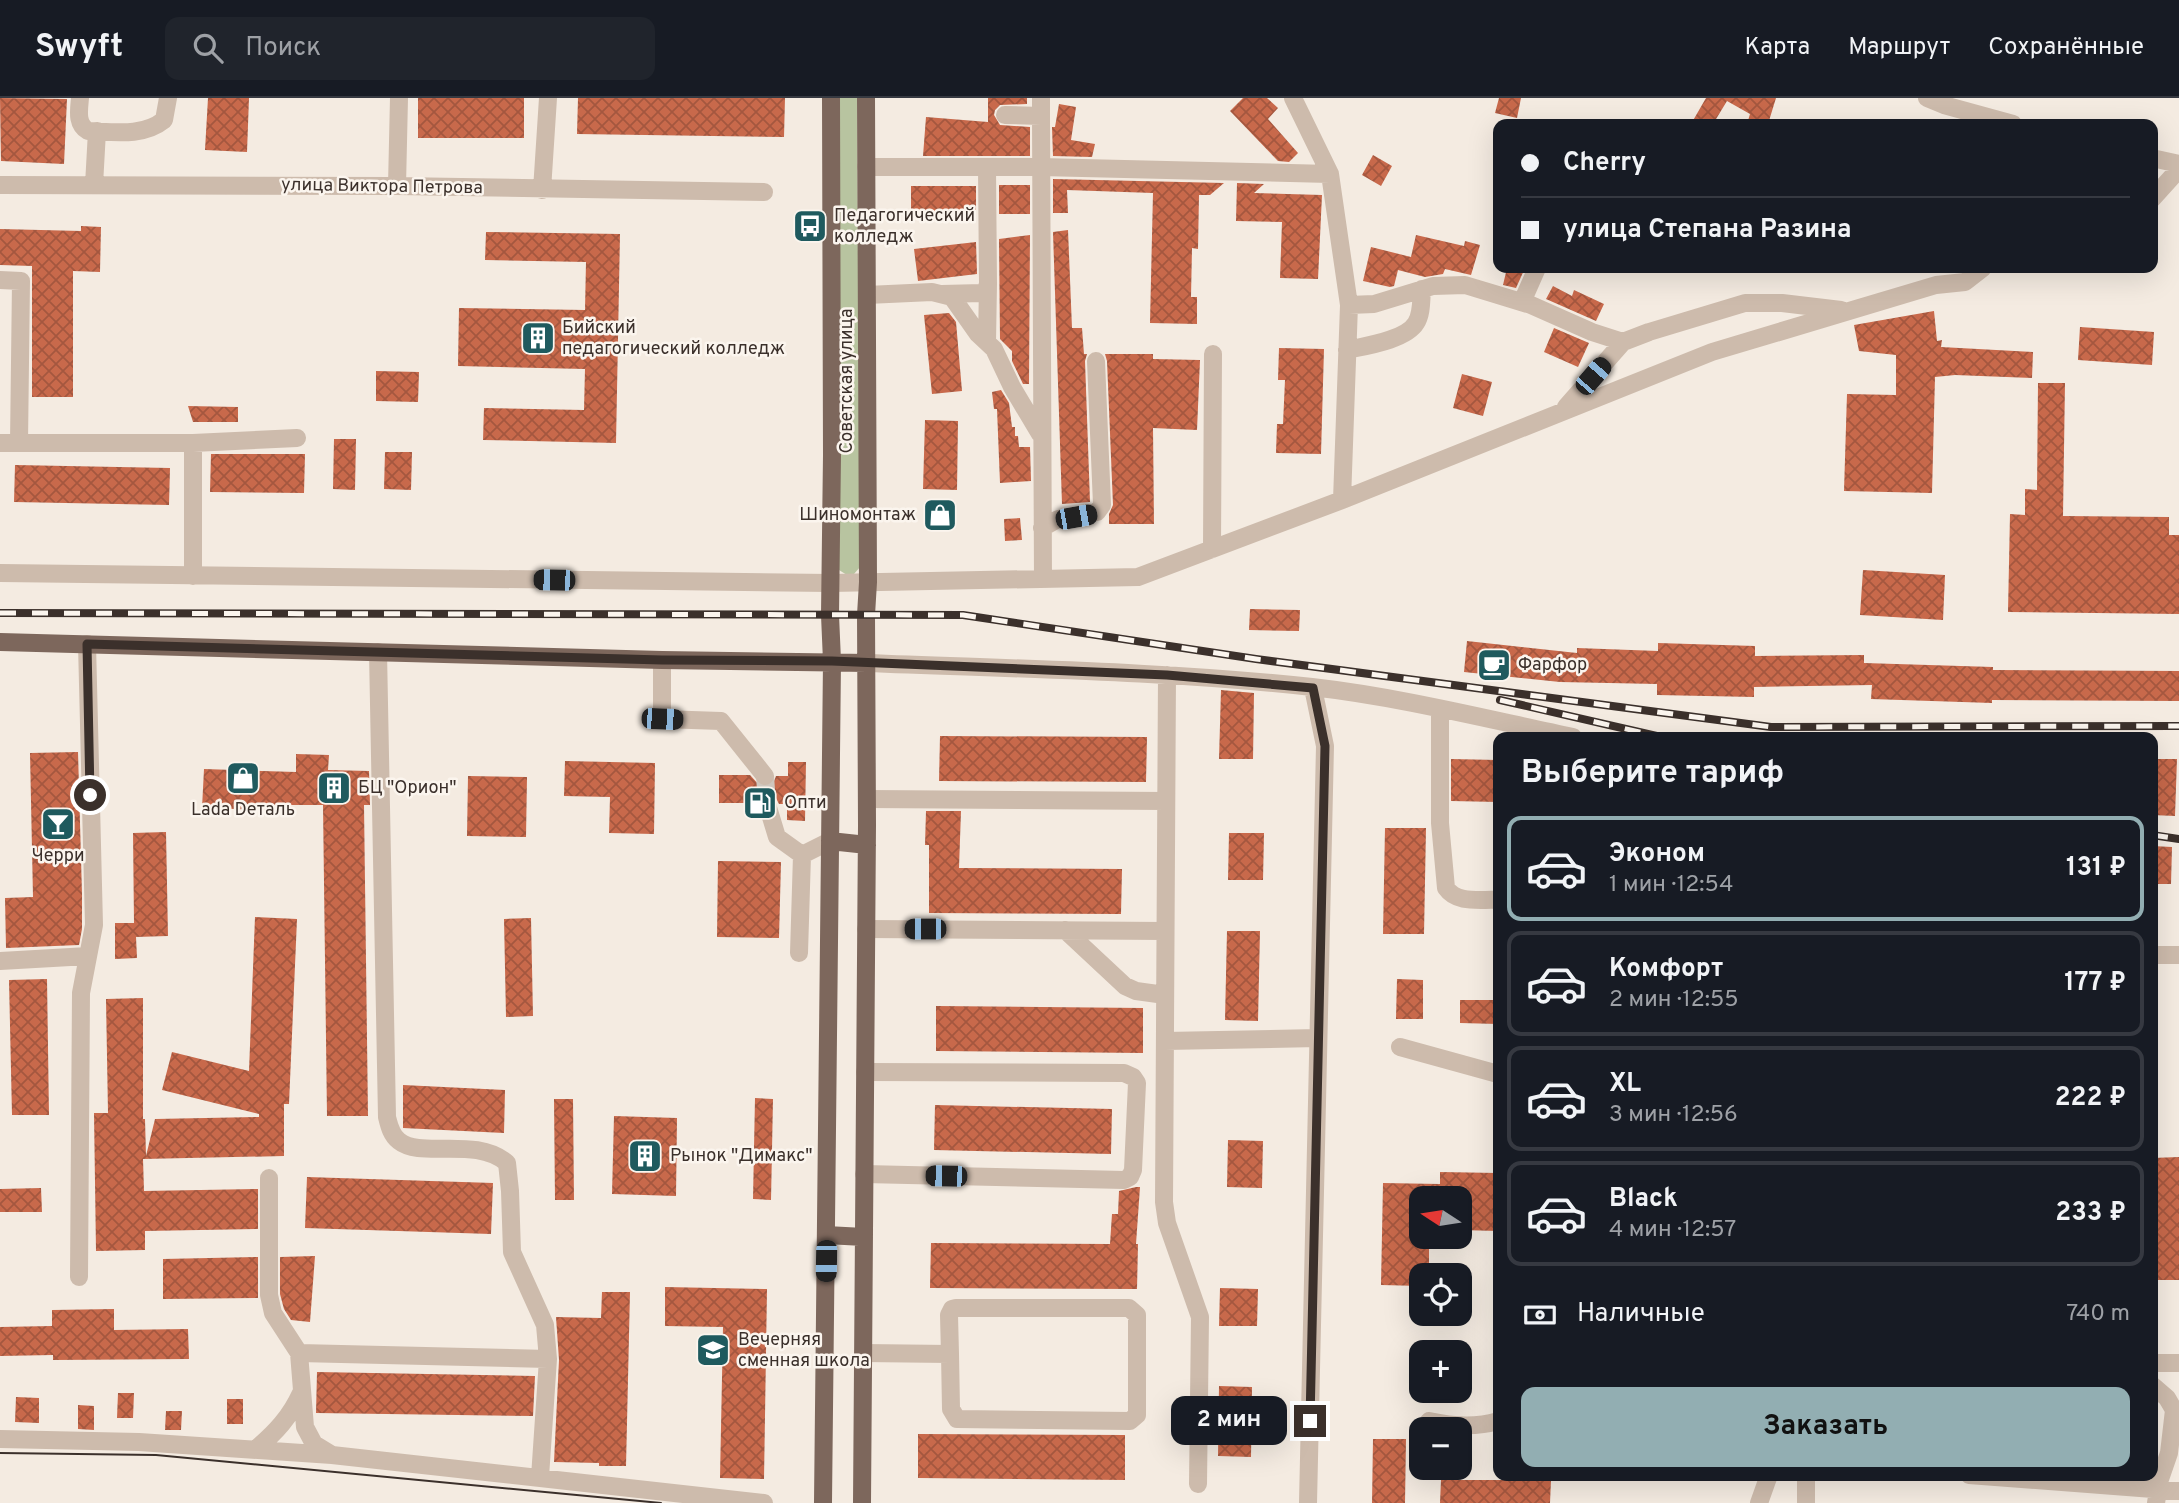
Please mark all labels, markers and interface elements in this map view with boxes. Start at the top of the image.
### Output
search box [165,17,655,80]
text: Swyft [35,27,123,69]
icon: search [189,29,227,67]
text: Поиск [245,32,321,65]
text: Карта [1744,33,1810,63]
text: Маршрут [1848,33,1950,63]
text: Сохранённые [1988,33,2144,63]
text: Cherry [1563,147,1646,180]
street label: улица Виктора Петрова [281,174,483,200]
place label: Педагогический колледж [834,205,975,249]
bus stop icon: Педагогический колледж [791,207,829,245]
text: улица Степана Разина [1563,214,1851,247]
street label: Советская улица [836,309,859,454]
place label: Бийский педагогический колледж [562,317,785,361]
building icon: Бийский педагогический колледж [519,319,557,357]
car [1572,353,1615,399]
shop icon: Шиномонтаж [921,496,959,534]
car [1054,503,1099,531]
place label: Шиномонтаж [799,504,916,527]
car [533,569,576,591]
cafe icon: Фарфор [1475,646,1513,684]
place label: Фарфор [1518,654,1587,677]
car [641,708,684,730]
text: Выберите тариф [1521,754,1784,794]
shop icon: Lada Dеталь [224,759,262,797]
building icon: БЦ "Орион" [315,769,353,807]
place label: БЦ "Орион" [358,777,457,800]
route start [74,779,106,811]
fuel station icon: Опти [741,784,779,822]
place label: Опти [784,792,827,815]
place label: Lada Dеталь [191,799,295,822]
bar icon: Черри [39,805,77,843]
icon: car [1525,837,1588,900]
text: Эконом [1609,838,1705,871]
place label: Черри [31,845,85,868]
text: 131 ₽ [2066,852,2126,885]
text: 1 мин · 12:54 [1609,871,1734,900]
car [905,919,947,940]
icon: car [1525,952,1588,1015]
text: Комфорт [1609,953,1723,986]
text: 177 ₽ [2064,967,2126,1000]
text: 2 мин · 12:55 [1609,986,1739,1015]
icon: car [1525,1067,1588,1130]
text: XL [1609,1068,1641,1101]
text: 222 ₽ [2055,1082,2126,1115]
text: 3 мин · 12:56 [1609,1101,1738,1130]
building icon: Рынок "Димакс" [626,1137,664,1175]
place label: Рынок "Димакс" [670,1145,813,1168]
car [925,1165,968,1187]
icon: car [1525,1182,1588,1245]
text: Black [1609,1183,1678,1216]
north arrow [1409,1186,1472,1250]
map controls [1409,1186,1472,1480]
text: 233 ₽ [2055,1197,2126,1230]
text: 4 мин · 12:57 [1609,1216,1736,1245]
car [816,1240,837,1282]
button: locate [1409,1263,1472,1326]
icon: cash [1521,1296,1559,1334]
text: Наличные [1577,1298,1705,1331]
text: 740 m [2066,1300,2130,1329]
place label: Вечерняя сменная школа [738,1329,870,1373]
school or university icon: Вечерняя сменная школа [694,1331,732,1369]
button: + [1409,1340,1472,1403]
button: Заказать [1521,1387,2130,1467]
callout: 2 мин [1170,1396,1286,1446]
route end [1294,1405,1326,1437]
text: 2 мин [1197,1406,1261,1435]
button: − [1409,1417,1472,1480]

